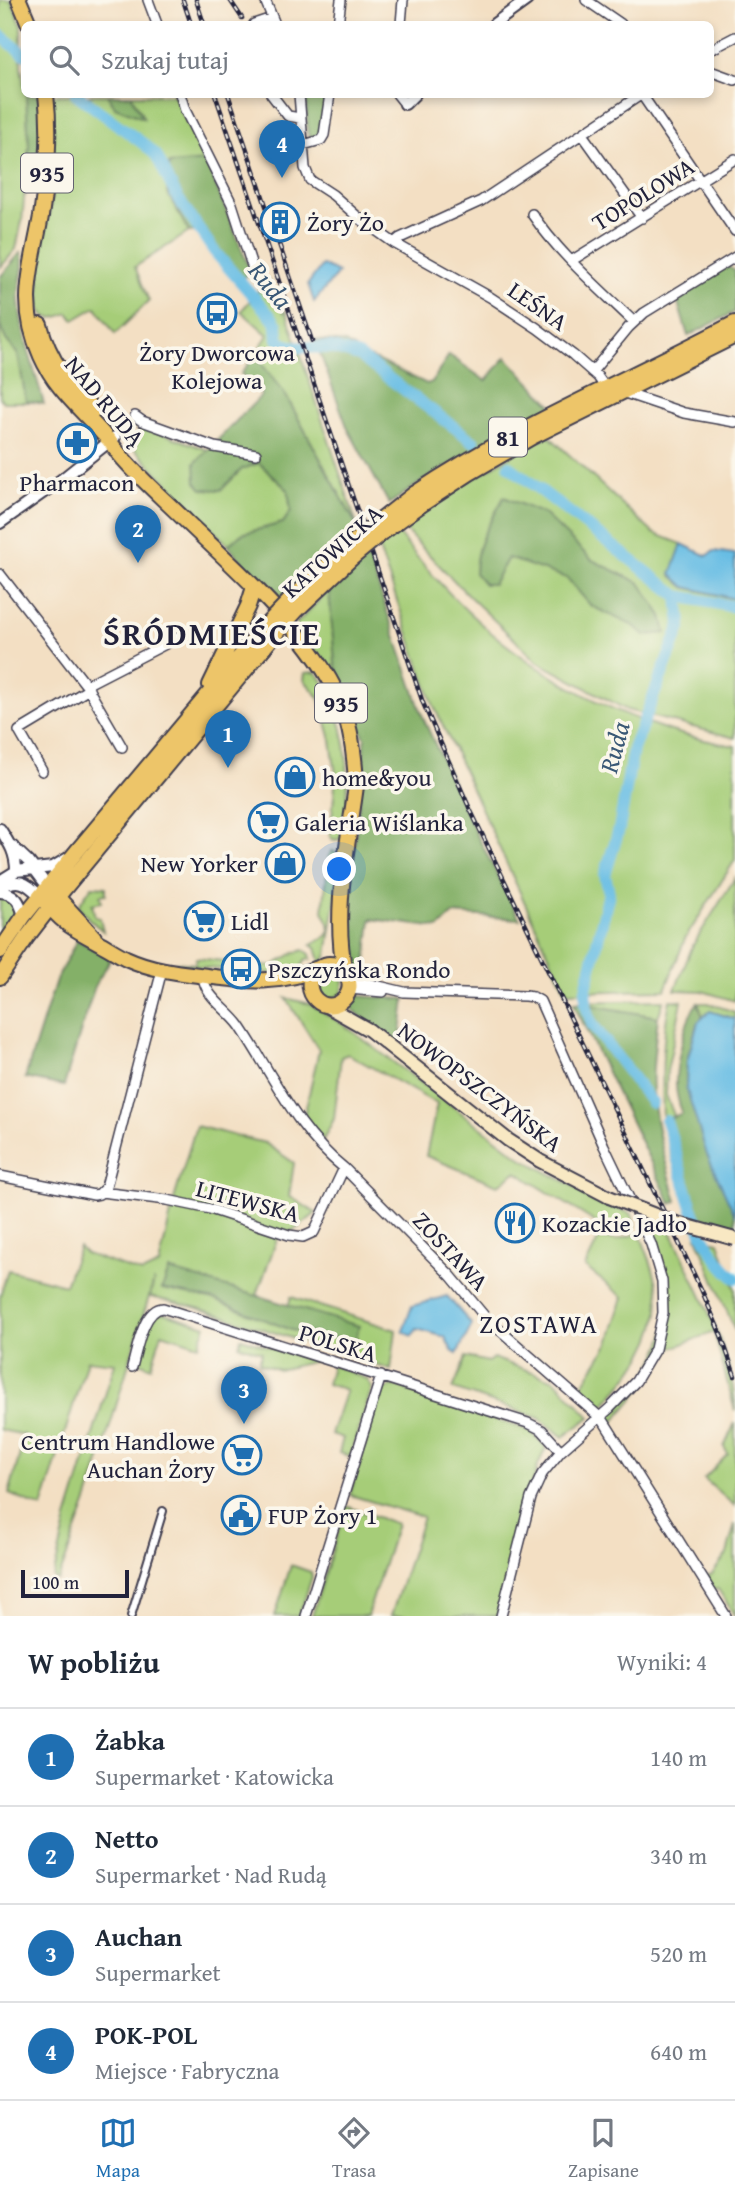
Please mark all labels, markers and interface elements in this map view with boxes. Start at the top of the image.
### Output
search box [21,21,714,98]
text: Szukaj tutaj [101,40,229,79]
icon: search [45,41,83,79]
pin: 4 [259,120,305,178]
street label: TOPOLOWA [585,148,701,239]
road number: 935 [21,154,73,192]
building icon: Żory Żo [259,201,301,243]
place label: Żory Żo [307,205,384,240]
water label: Ruda [239,252,302,317]
street label: LEŚNA [501,273,575,339]
bus stop icon: Żory Dworcowa Kolejowa [196,292,238,334]
place label: Żory Dworcowa Kolejowa [139,335,295,398]
street label: NAD RUDĄ [57,348,154,454]
road number: 81 [489,418,527,457]
pharmacy icon: Pharmacon [56,422,98,464]
place label: Pharmacon [20,465,135,500]
street label: KATOWICKA [274,496,391,606]
pin: 2 [115,505,161,563]
district label: ŚRÓDMIEŚCIE [103,610,321,657]
road number: 935 [315,684,367,722]
pin: 1 [205,710,251,768]
water label: Ruda [588,717,640,778]
shop icon: home&you [274,756,316,798]
place label: home&you [322,760,432,795]
supermarket icon: Galeria Wiślanka [247,801,289,843]
place label: Galeria Wiślanka [295,805,464,840]
shop icon: New Yorker [264,842,306,884]
place label: New Yorker [141,846,258,881]
your location [322,852,356,886]
supermarket icon: Lidl [183,900,225,942]
place label: Lidl [231,904,269,939]
bus stop icon: Pszczyńska Rondo [220,948,262,990]
place label: Pszczyńska Rondo [268,952,450,987]
street label: NOWOPSZCZYŃSKA [390,1013,570,1161]
street label: LITEWSKA [192,1170,304,1232]
restaurant icon: Kozackie Jadło [494,1202,536,1244]
street label: ZOSTAWA [405,1203,497,1299]
place label: Kozackie Jadło [542,1206,687,1241]
district label: ZOSTAWA [479,1304,599,1343]
street label: POLSKA [295,1315,382,1372]
pin: 3 [221,1366,267,1424]
place label: Centrum Handlowe Auchan Żory [21,1424,215,1487]
supermarket icon: Centrum Handlowe Auchan Żory [221,1434,263,1476]
public building icon: FUP Żory 1 [220,1494,262,1536]
place label: FUP Żory 1 [268,1498,377,1533]
scale bar [21,1567,130,1599]
text: 100 m [32,1568,79,1596]
text: W pobliżu [28,1640,160,1684]
text: Wyniki: 4 [617,1645,707,1678]
text: Żabka [95,1721,165,1760]
text: 1 [45,1741,57,1774]
text: 140 m [650,1741,707,1774]
text: Supermarket · Katowicka [95,1760,334,1793]
text: Netto [95,1819,159,1858]
text: 2 [45,1839,57,1872]
text: 340 m [650,1839,707,1872]
text: Supermarket · Nad Rudą [95,1858,327,1891]
text: Auchan [95,1917,182,1956]
text: 3 [45,1937,57,1970]
text: 520 m [650,1937,707,1970]
text: Supermarket [95,1956,221,1989]
text: POK-POL [95,2015,197,2054]
text: 4 [45,2035,57,2068]
text: 640 m [650,2035,707,2068]
text: Miejsce · Fabryczna [95,2054,279,2087]
tab: Mapa [96,2114,140,2184]
tab: Trasa [332,2114,376,2184]
tab: Zapisane [568,2114,639,2184]

